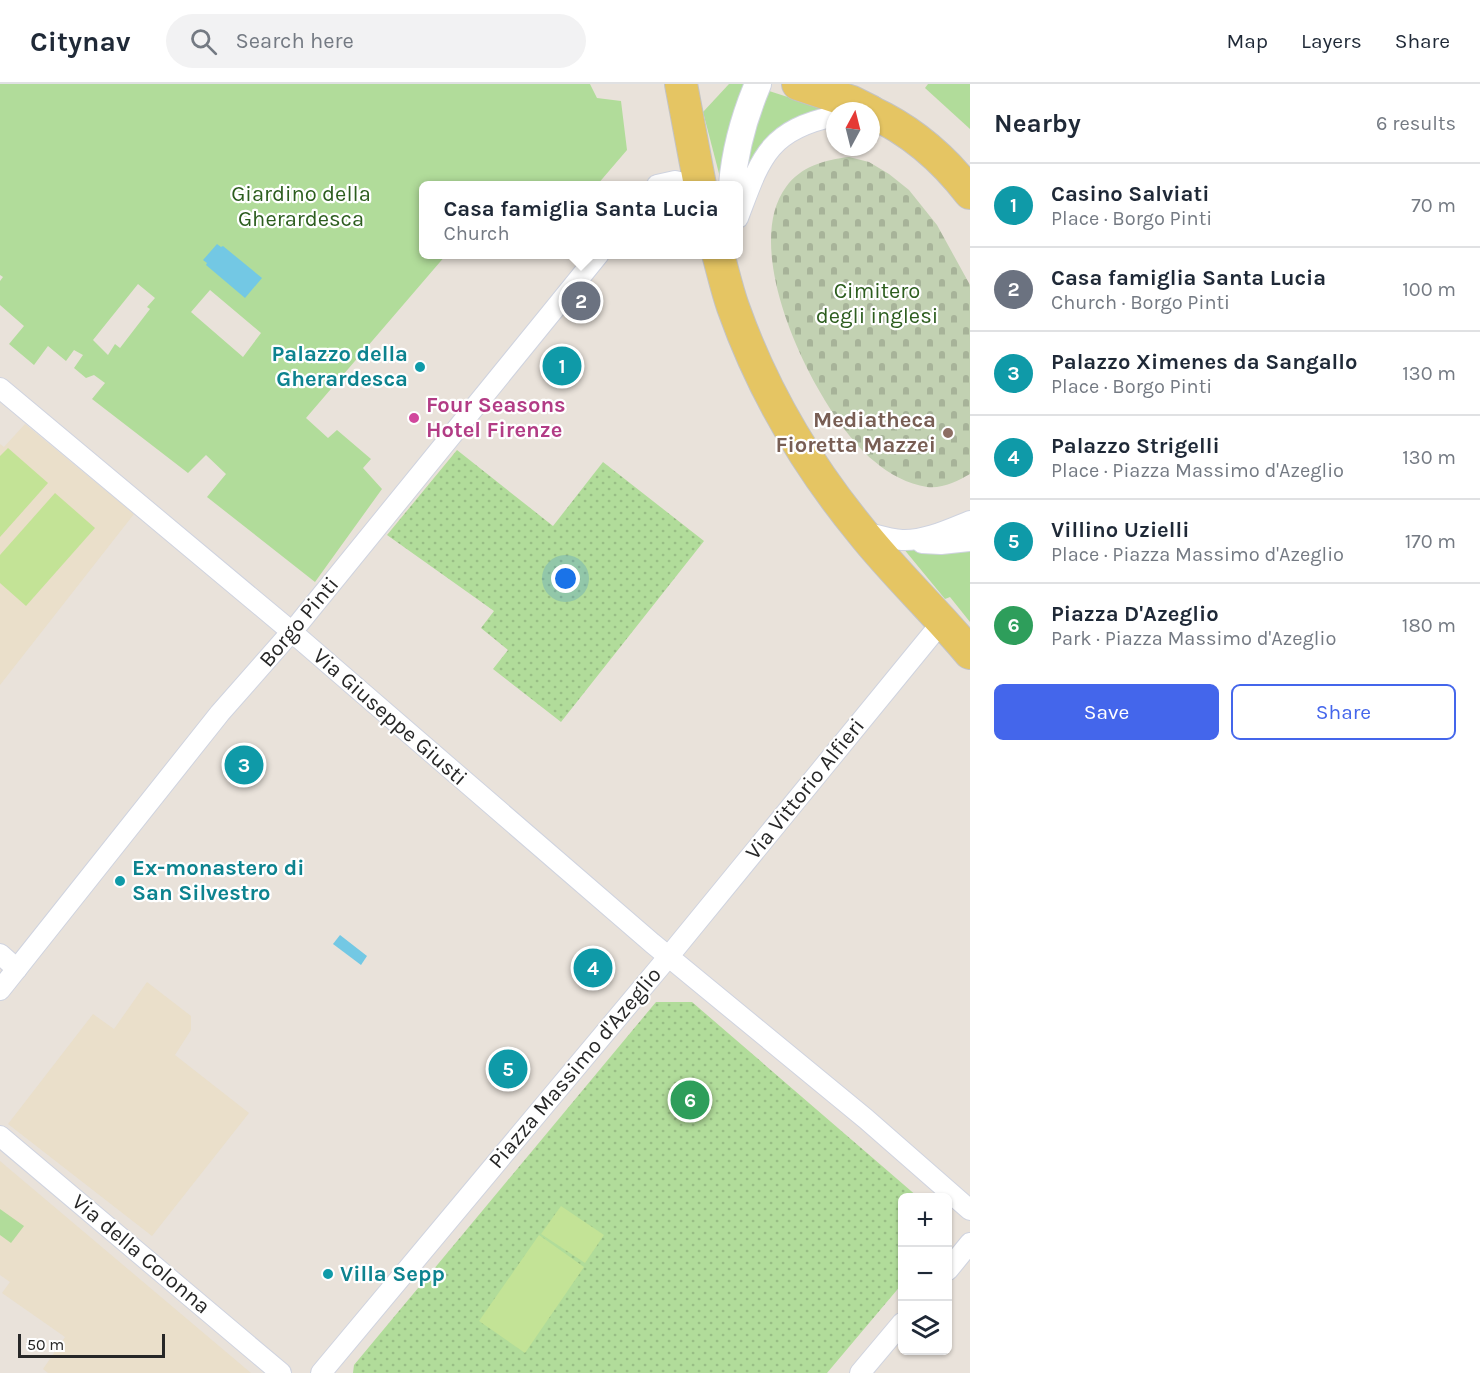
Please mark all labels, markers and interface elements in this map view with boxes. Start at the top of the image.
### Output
search box [166,14,586,68]
text: Citynav [30,25,130,58]
icon: search [187,25,220,58]
text: Search here [235,28,354,54]
text: Map [1226,29,1268,53]
text: Layers [1301,29,1362,53]
text: Share [1395,29,1450,53]
north arrow [826,102,880,156]
text: Nearby [994,108,1081,139]
text: 6 results [1376,112,1456,135]
park label: Giardino della Gherardesca [231,181,371,232]
popup [419,181,743,259]
text: Casino Salviati [1051,181,1209,207]
text: 1 [1010,194,1017,217]
text: 70 m [1411,194,1456,217]
text: Casa famiglia Santa Lucia [443,196,719,222]
text: Place · Borgo Pinti [1051,207,1212,230]
text: Church [443,222,509,245]
text: Casa famiglia Santa Lucia [1051,265,1326,291]
pin: 2 [562,278,600,324]
park label: Cimitero degli inglesi [816,278,938,329]
text: 2 [1007,278,1020,301]
text: 100 m [1402,278,1456,301]
text: Church · Borgo Pinti [1051,291,1230,314]
place label: Palazzo della Gherardesca [272,341,408,392]
pin: 1 [542,344,582,388]
text: Palazzo Ximenes da Sangallo [1051,349,1357,375]
marker: Palazzo della Gherardesca [413,360,427,374]
text: 3 [1007,362,1020,385]
text: 130 m [1402,362,1456,385]
text: Place · Borgo Pinti [1051,375,1212,398]
place label: Four Seasons Hotel Firenze [426,392,566,443]
place label: Mediatheca Fioretta Mazzei [775,407,936,458]
marker: Four Seasons Hotel Firenze [407,411,421,425]
marker: Mediatheca Fioretta Mazzei [941,426,955,440]
text: Palazzo Strigelli [1051,433,1220,459]
text: 4 [1008,446,1019,469]
text: 130 m [1402,446,1456,469]
text: Place · Piazza Massimo d'Azeglio [1051,459,1344,482]
text: Villino Uzielli [1051,517,1189,543]
text: 5 [1008,530,1019,553]
text: 170 m [1405,530,1456,553]
text: Place · Piazza Massimo d'Azeglio [1051,543,1344,566]
your location [551,564,580,593]
street label: Borgo Pinti [254,572,344,672]
text: Piazza D'Azeglio [1051,601,1219,627]
text: 6 [1007,614,1020,637]
text: 180 m [1402,614,1456,637]
text: Park · Piazza Massimo d'Azeglio [1051,627,1336,650]
street label: Via Giuseppe Giusti [308,643,472,791]
button: Save [994,684,1219,740]
button: Share [1231,684,1456,740]
street label: Via Vittorio Alfieri [740,713,870,865]
pin: 3 [224,742,264,788]
place label: Ex-monastero di San Silvestro [132,855,305,906]
marker: Ex-monastero di San Silvestro [113,874,127,888]
pin: 4 [574,946,612,990]
street label: Piazza Massimo d'Azeglio [483,962,667,1174]
pin: 5 [488,1046,528,1092]
pin: 6 [670,1078,710,1122]
street label: Via della Colonna [67,1189,215,1319]
map controls [898,1193,952,1355]
button: + [898,1193,952,1247]
button: − [898,1247,952,1301]
place label: Villa Sepp [340,1261,445,1287]
marker: Villa Sepp [321,1267,335,1281]
button: layers [898,1301,952,1355]
scale bar [18,1331,165,1358]
text: 50 m [27,1335,64,1354]

